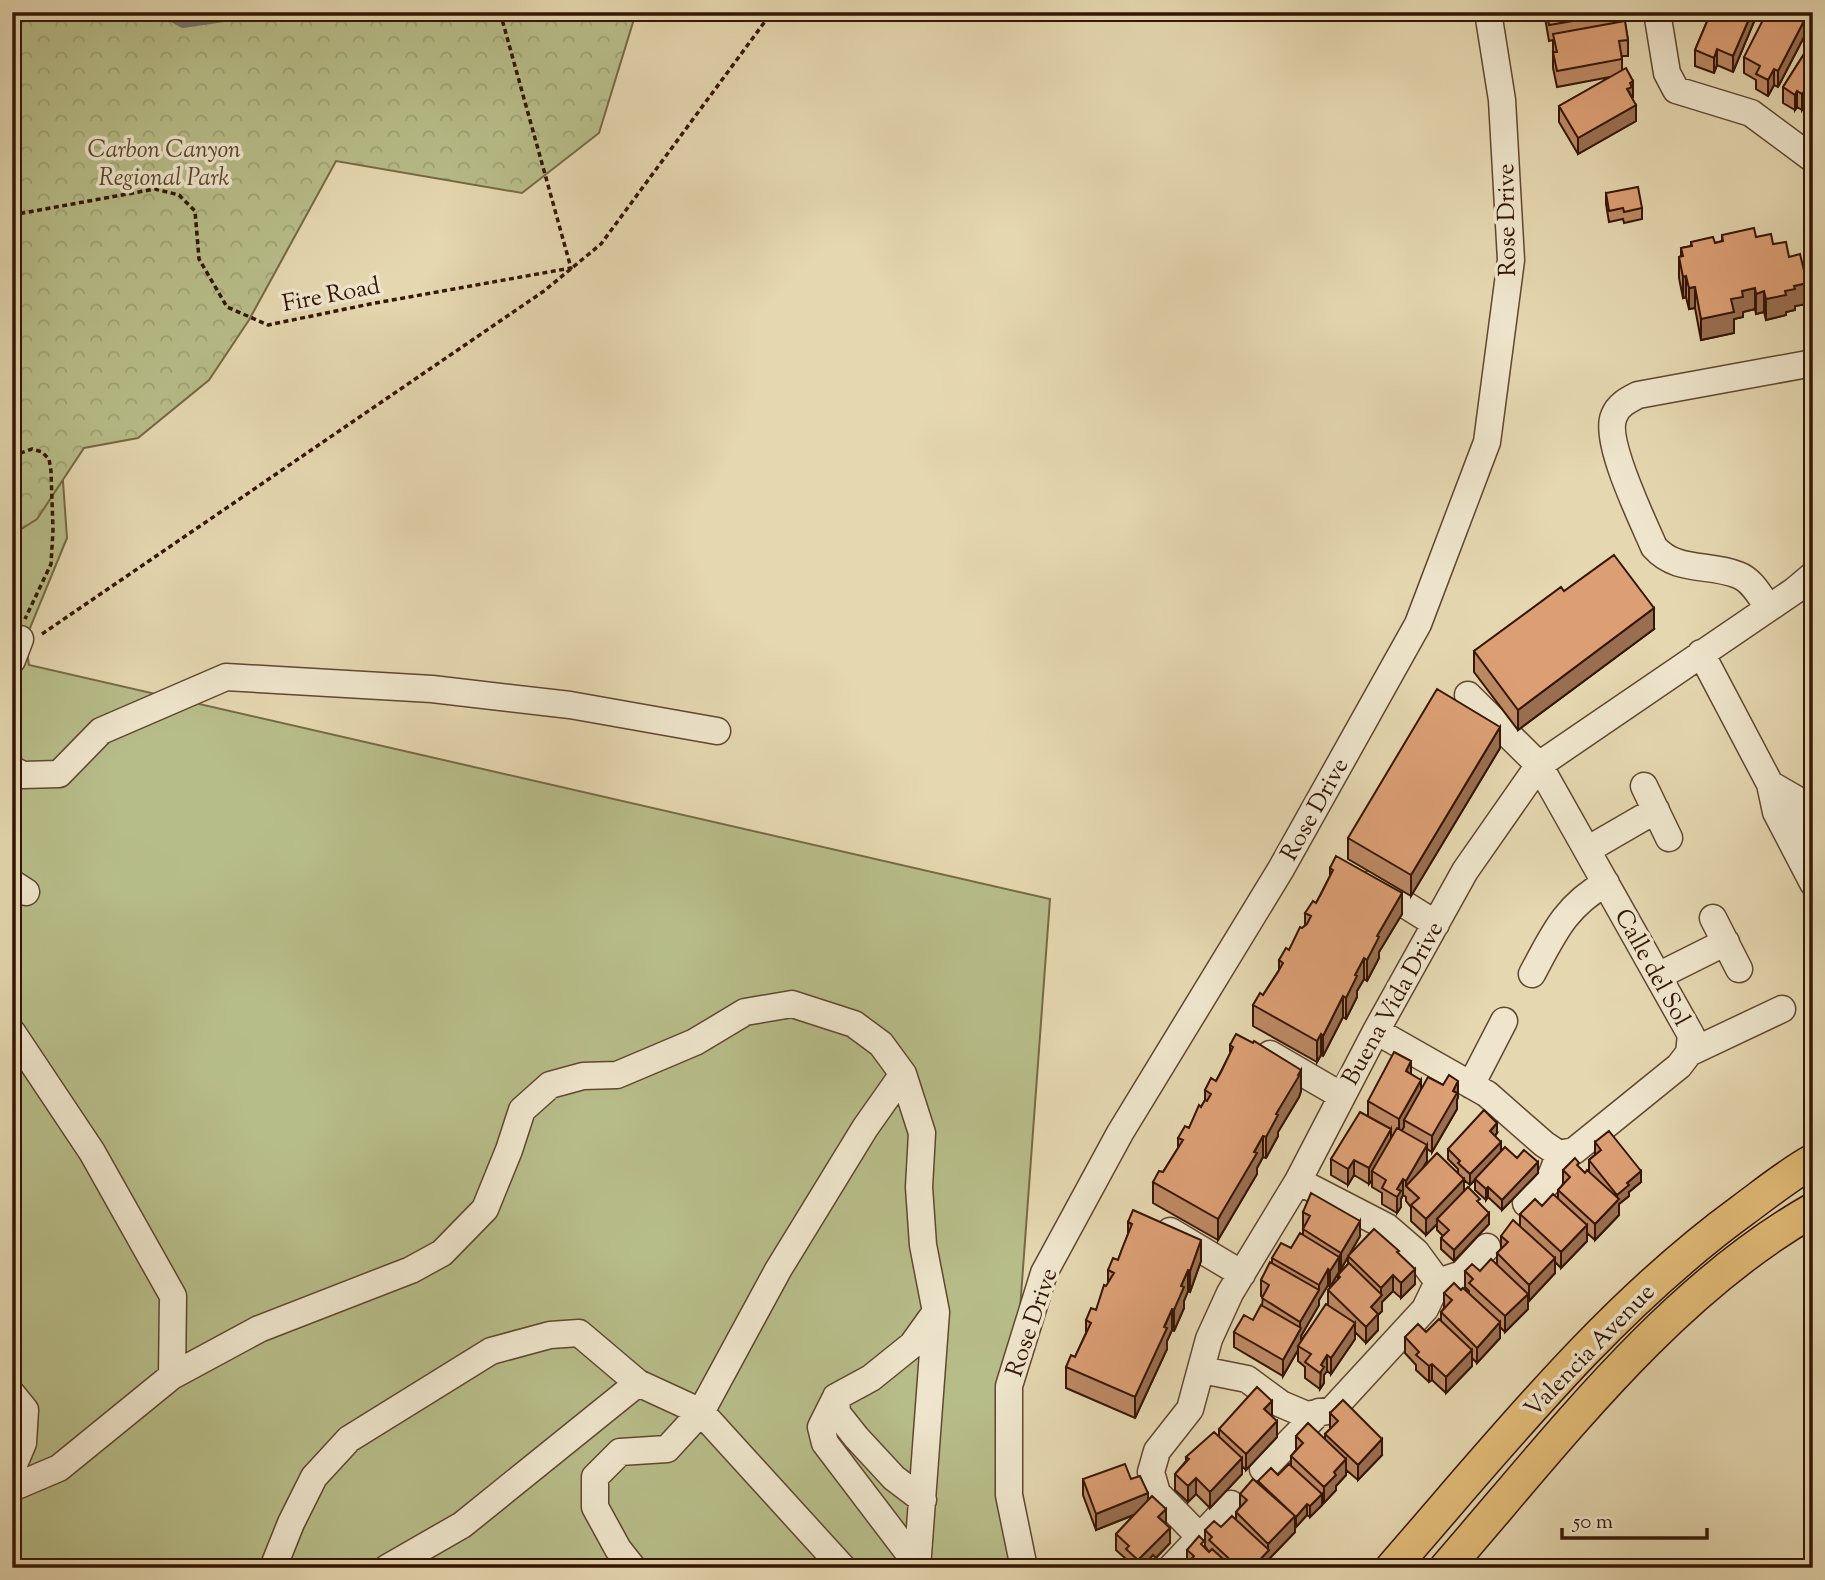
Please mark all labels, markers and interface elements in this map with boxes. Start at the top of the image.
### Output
park label: Carbon Canyon Regional Park [87,134,241,196]
street label: Rose Drive [1490,163,1526,277]
street label: Fire Road [280,270,384,322]
street label: Rose Drive [1273,752,1358,868]
street label: Calle del Sol [1605,903,1698,1033]
street label: Buena Vida Drive [1335,916,1453,1092]
street label: Rose Drive [998,1264,1067,1382]
street label: Valencia Avenue [1518,1277,1663,1426]
scale bar [1562,1496,1708,1540]
text: 50 m [1572,1508,1613,1538]

